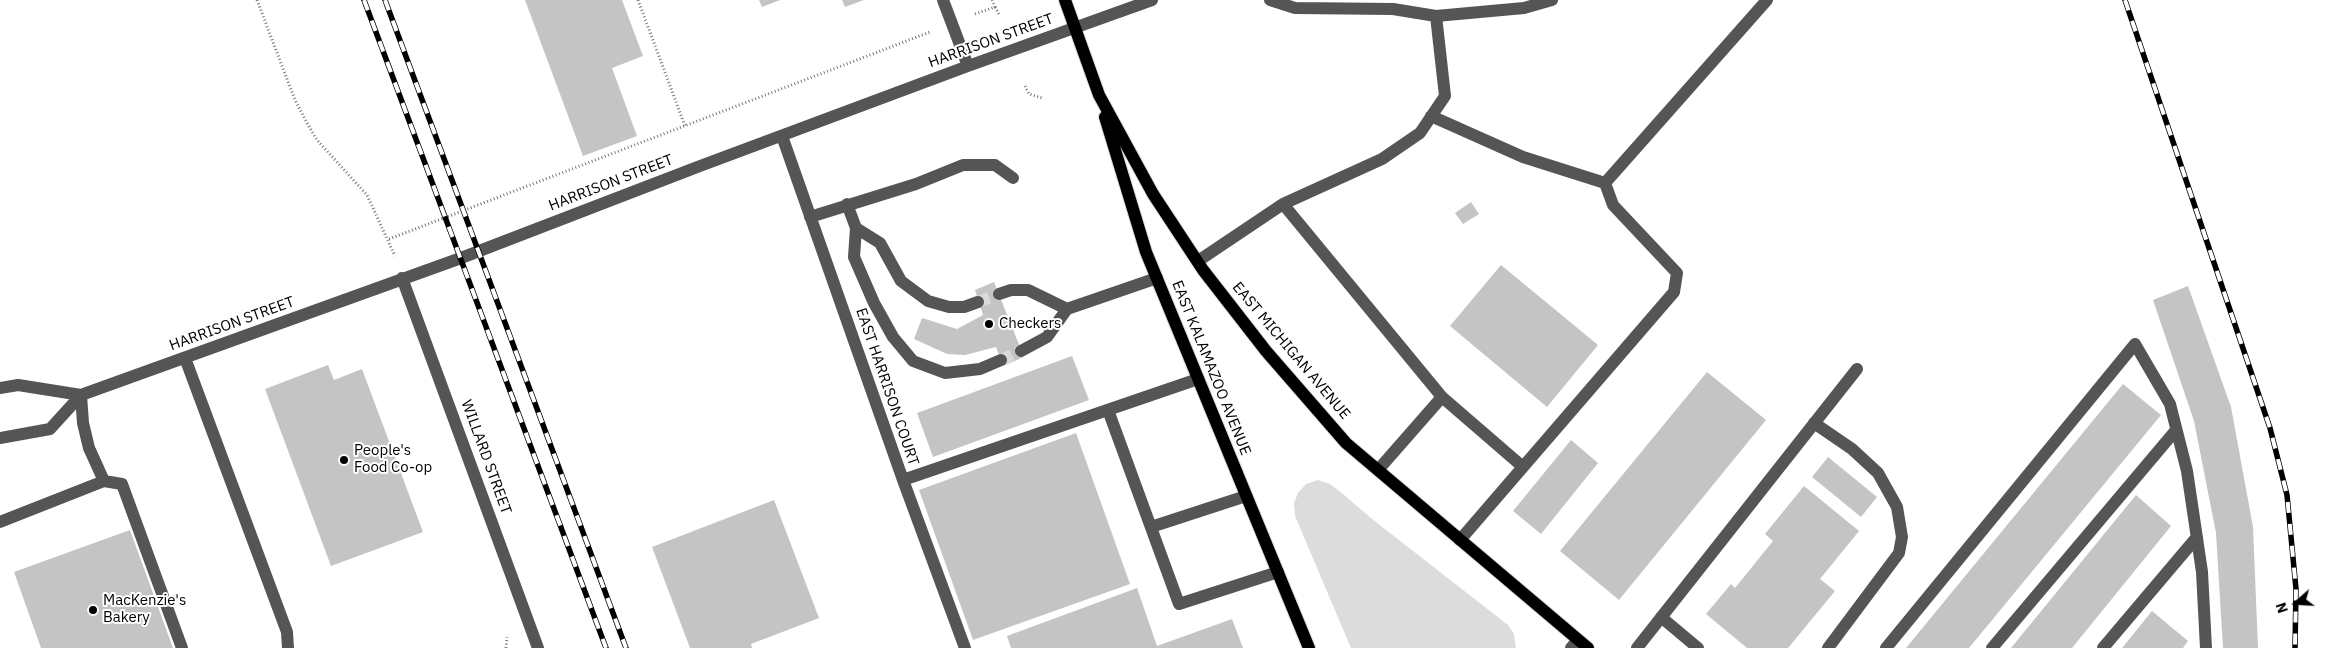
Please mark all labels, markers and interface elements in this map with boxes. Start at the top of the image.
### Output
street label: HARRISON STREET [926,10,1056,72]
street label: HARRISON STREET [546,151,676,215]
street label: EAST KALAMAZOO AVENUE [1168,278,1254,458]
street label: EAST MICHIGAN AVENUE [1228,279,1354,423]
street label: HARRISON STREET [167,293,297,355]
street label: EAST HARRISON COURT [852,306,922,468]
place label: Checkers [999,315,1061,333]
marker: Checkers [983,318,995,330]
street label: WILLARD STREET [457,397,515,517]
place label: People's Food Co-op [354,442,432,477]
marker: People's Food Co-op [338,454,350,466]
north arrow [2271,578,2321,628]
place label: MacKenzie's Bakery [103,592,186,627]
text: N [2272,600,2292,616]
marker: MacKenzie's Bakery [87,604,99,616]

